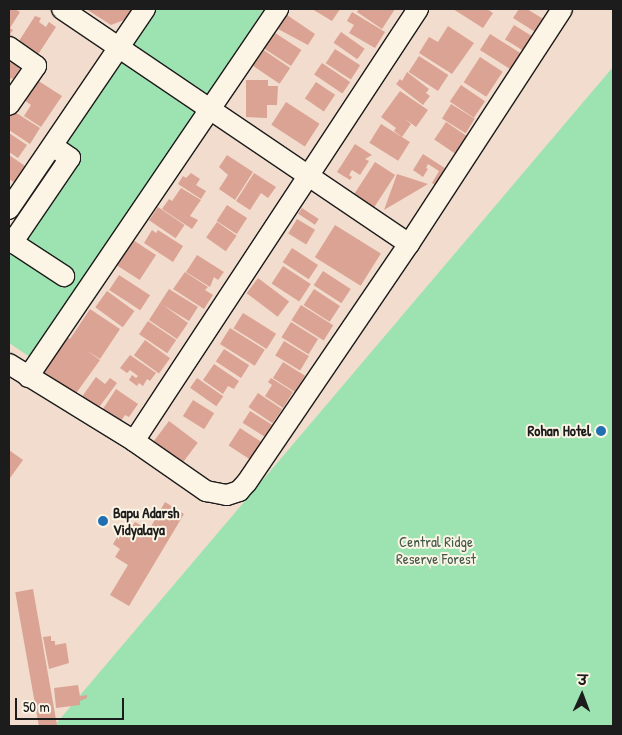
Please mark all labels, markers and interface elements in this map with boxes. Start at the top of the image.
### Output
place label: Rohan Hotel [528,422,591,440]
marker: Rohan Hotel [595,425,607,437]
place label: Bapu Adarsh Vidyalaya [113,503,179,538]
marker: Bapu Adarsh Vidyalaya [97,515,109,527]
park label: Central Ridge Reserve Forest [396,532,476,567]
north arrow [557,670,607,720]
text: उ [578,670,588,689]
scale bar [18,688,126,720]
text: 50 m [23,696,50,717]

